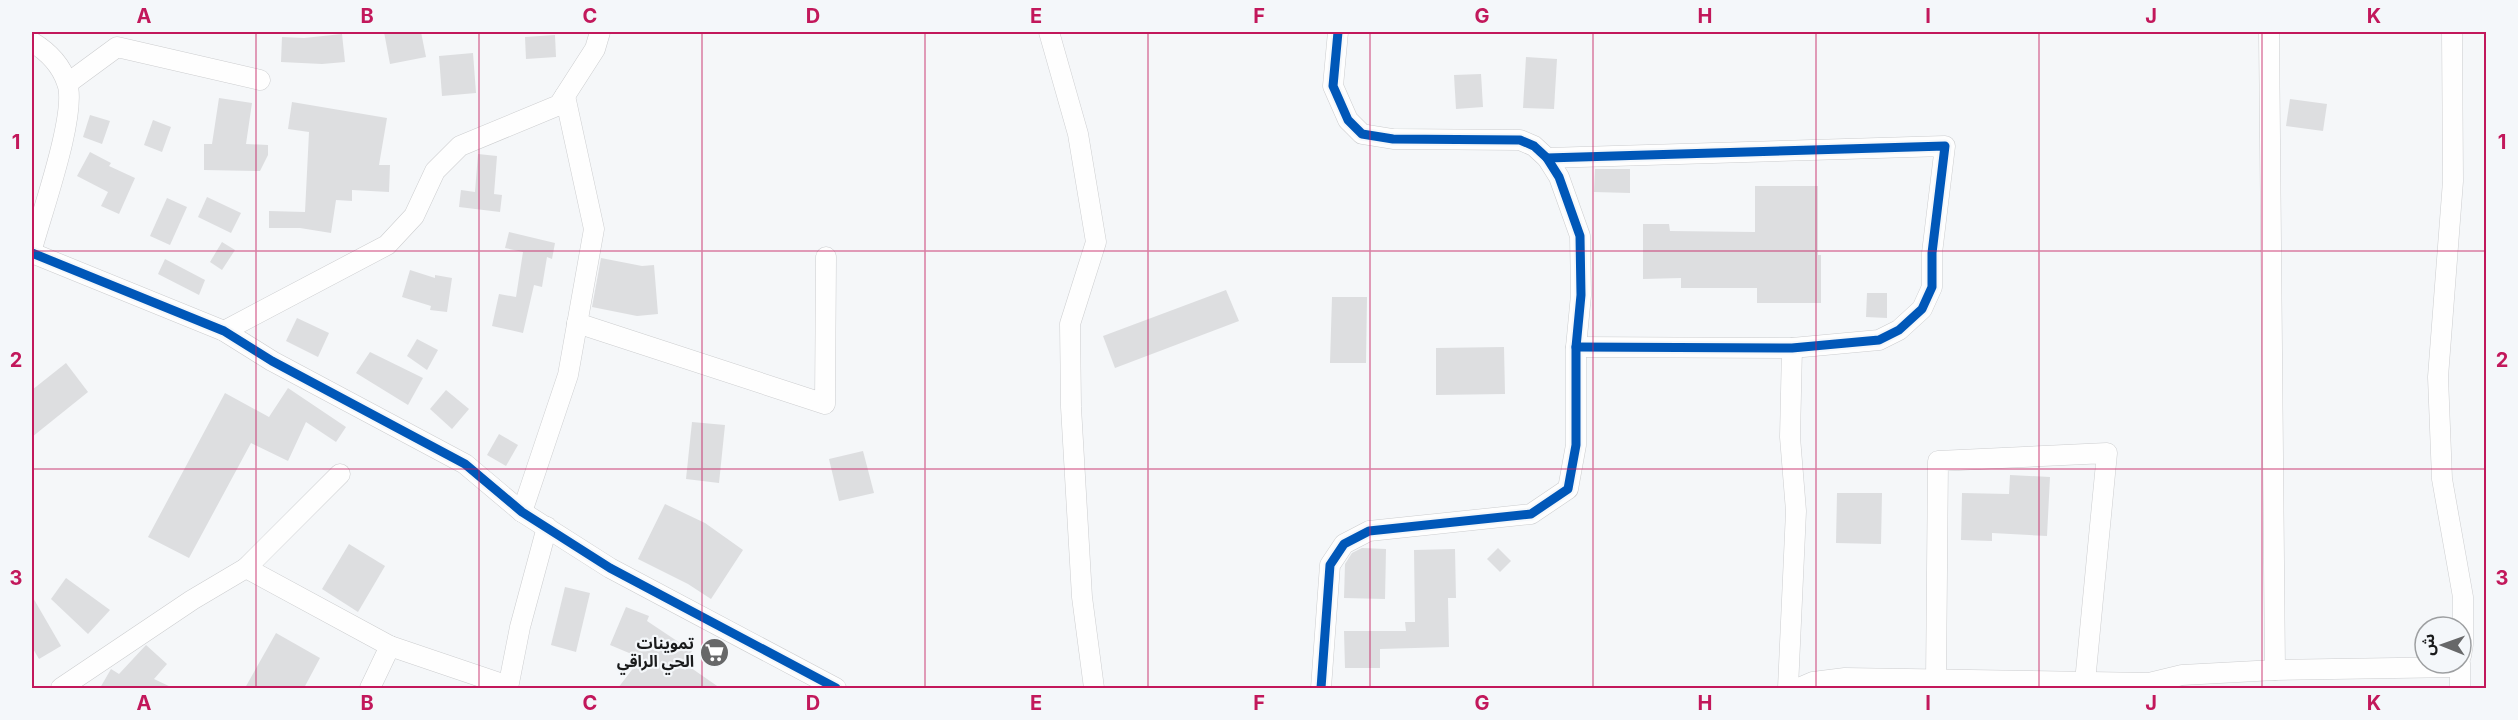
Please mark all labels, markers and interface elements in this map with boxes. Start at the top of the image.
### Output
text: A [137,4,152,28]
text: B [360,4,374,28]
text: C [583,4,597,28]
text: D [806,4,820,28]
text: E [1030,4,1042,28]
text: F [1253,4,1265,28]
text: G [1474,4,1490,28]
text: H [1698,4,1712,28]
text: I [1925,4,1931,28]
text: J [2145,4,2157,28]
text: K [2367,4,2381,28]
text: 1 [12,130,20,154]
text: 1 [2498,130,2506,154]
text: 2 [10,348,22,372]
text: 2 [2496,348,2508,372]
text: 3 [10,566,22,590]
text: 3 [2496,566,2508,590]
north arrow [2413,615,2473,675]
place label: تموينات الحي الراقي [617,633,694,675]
text: ش [2418,634,2438,656]
supermarket icon: تموينات الحي الراقي [699,636,731,668]
text: A [137,691,152,715]
text: B [360,691,374,715]
text: C [583,691,597,715]
text: D [806,691,820,715]
text: E [1030,691,1042,715]
text: F [1253,691,1265,715]
text: G [1474,691,1490,715]
text: H [1698,691,1712,715]
text: I [1925,691,1931,715]
text: J [2145,691,2157,715]
text: K [2367,691,2381,715]

